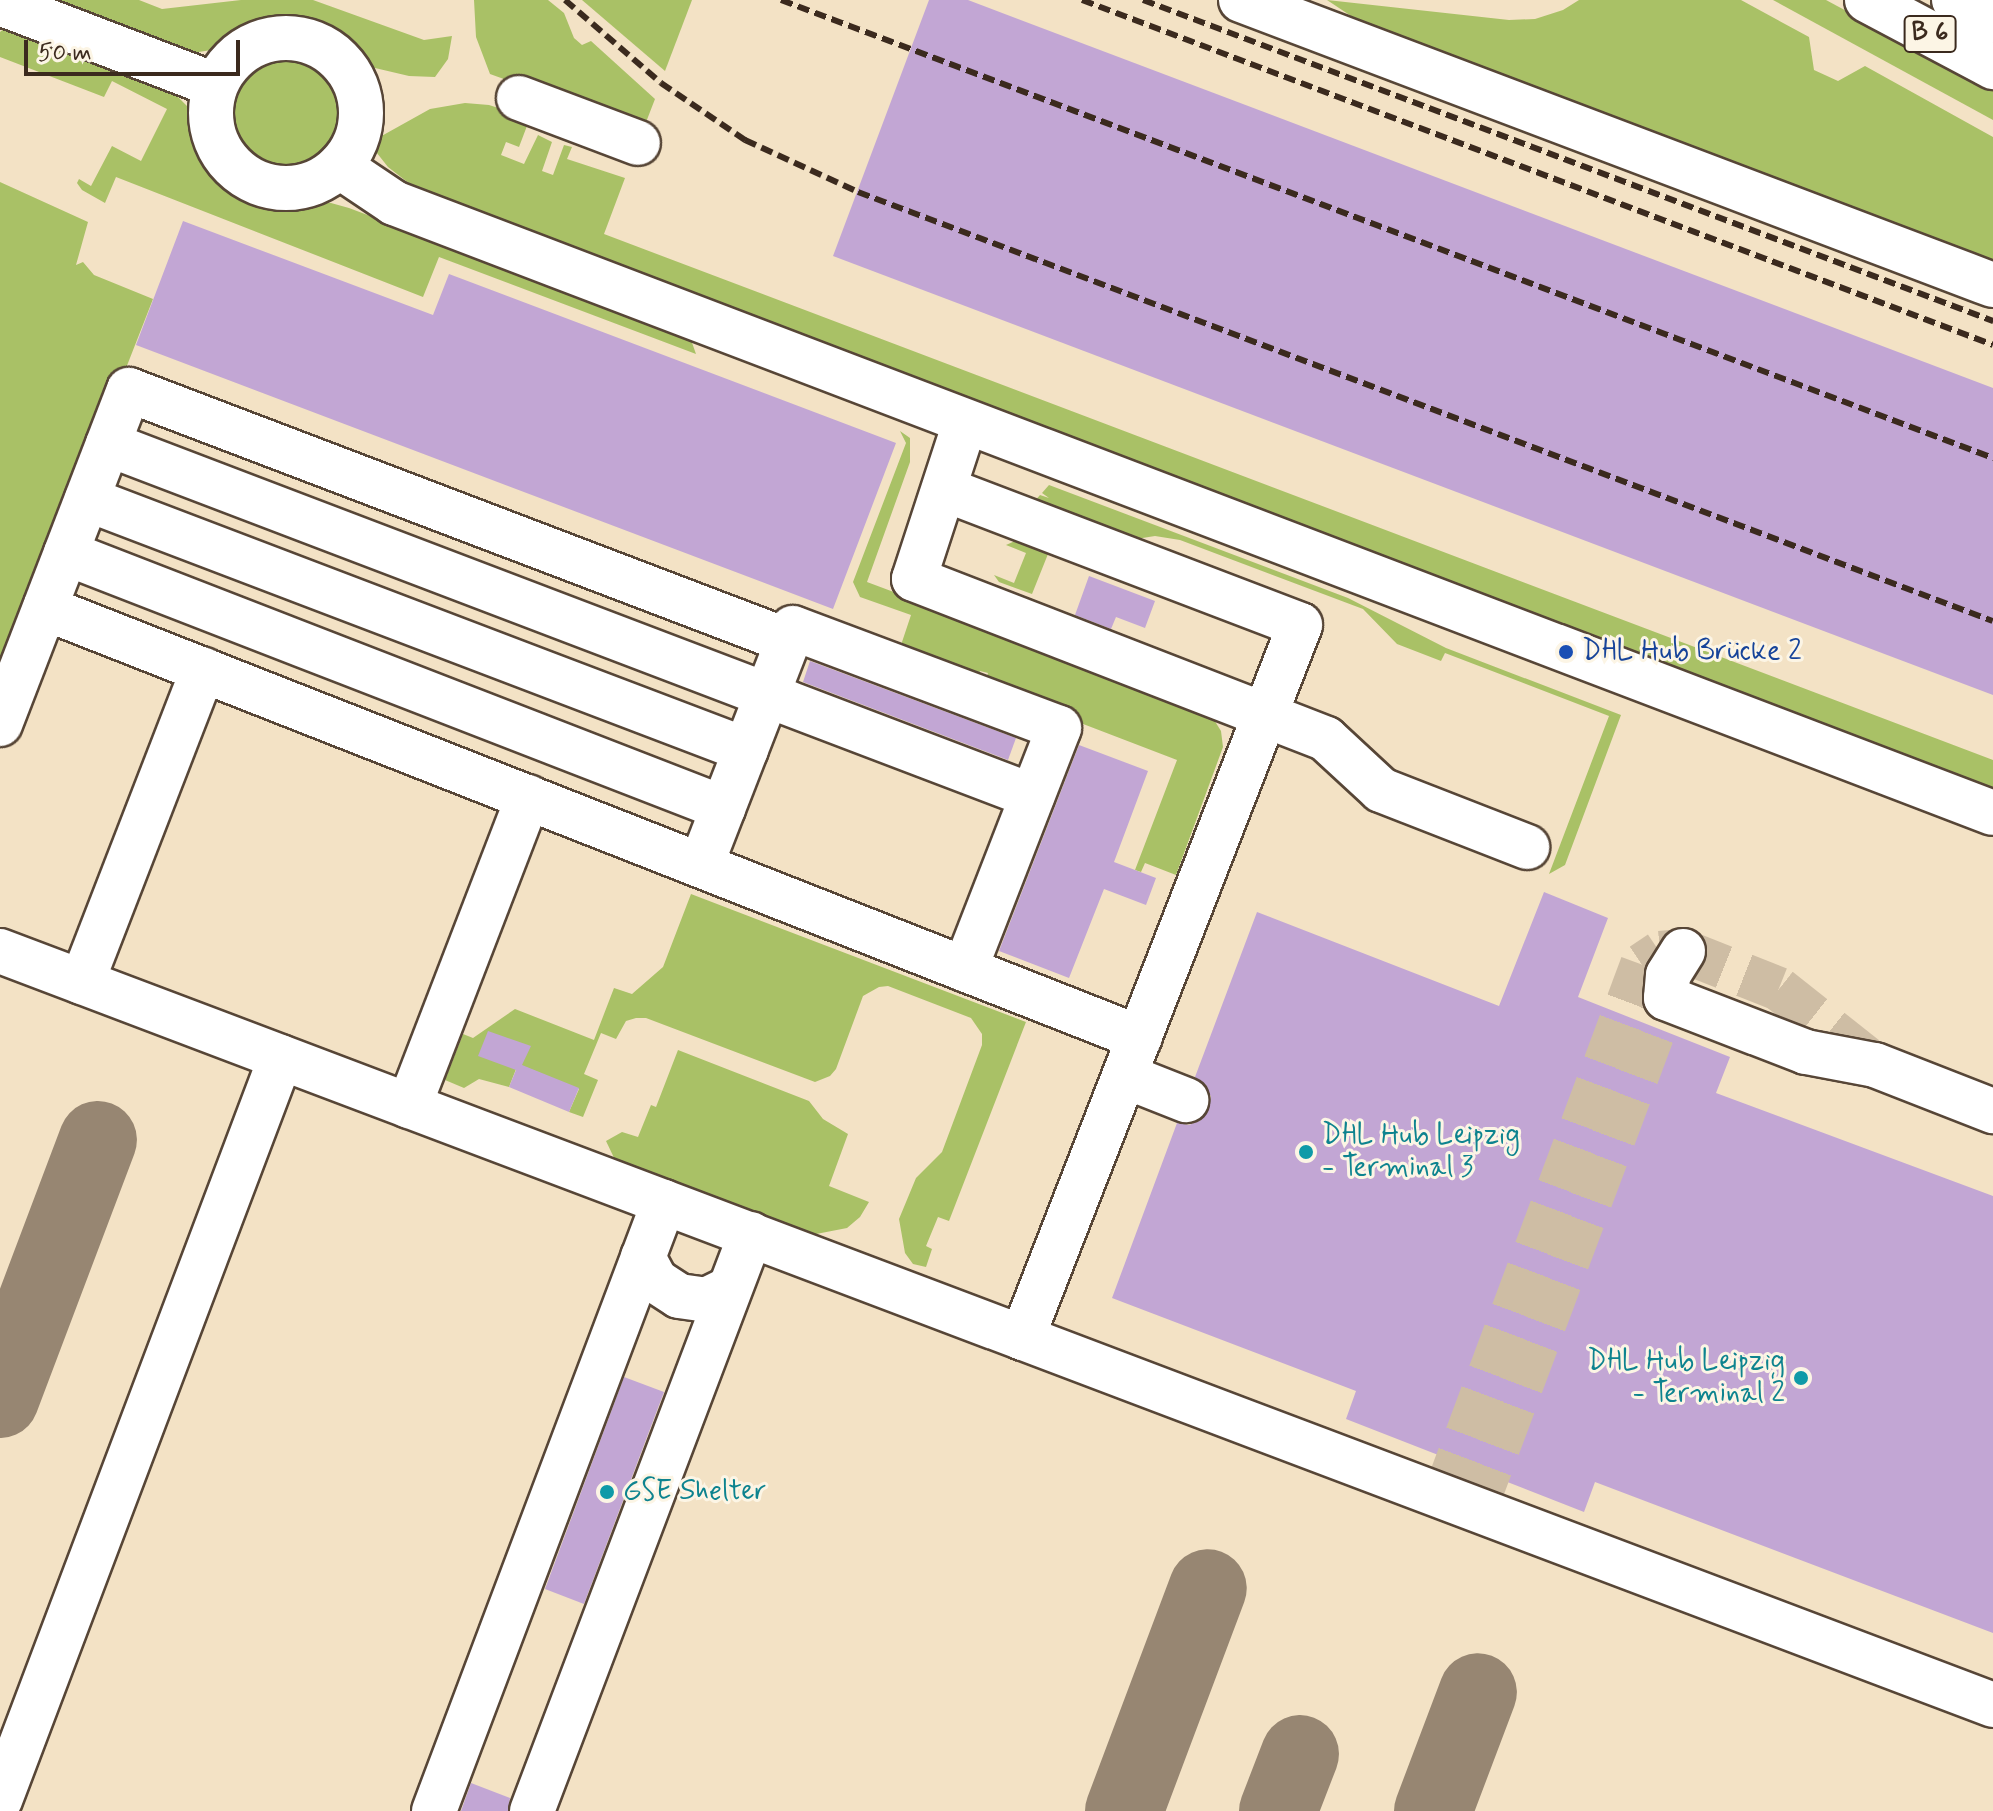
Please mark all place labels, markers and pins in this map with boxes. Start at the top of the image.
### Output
place label: DHL Hub Brücke 2 [1582,635,1801,669]
marker: DHL Hub Brücke 2 [1557,643,1575,661]
place label: DHL Hub Leipzig - Terminal 3 [1322,1119,1520,1185]
marker: DHL Hub Leipzig - Terminal 3 [1297,1143,1315,1161]
place label: DHL Hub Leipzig - Terminal 2 [1587,1345,1785,1411]
marker: DHL Hub Leipzig - Terminal 2 [1792,1369,1810,1387]
place label: GSE Shelter [623,1475,770,1509]
marker: GSE Shelter [598,1483,616,1501]

